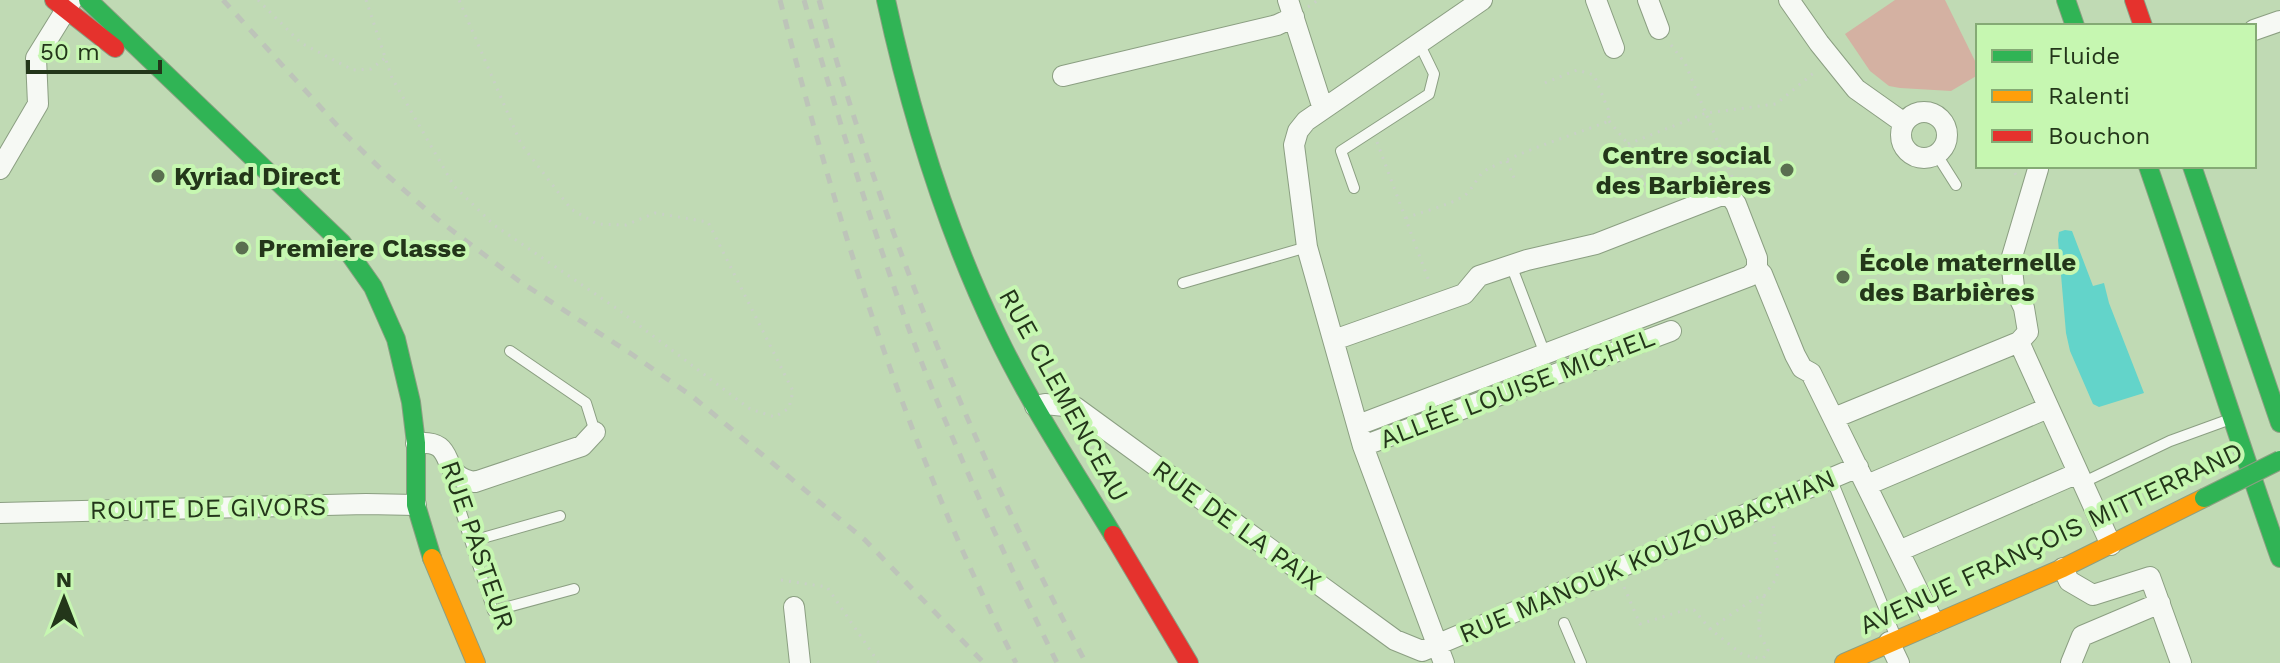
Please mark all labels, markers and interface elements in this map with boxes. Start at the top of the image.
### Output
scale bar [28,24,160,74]
legend [1976,24,2256,168]
text: 50 m [40,38,100,66]
text: Fluide [2048,42,2120,70]
text: Ralenti [2048,82,2130,110]
text: Bouchon [2048,122,2150,150]
place label: Centre social des Barbières [1595,140,1771,200]
place label: Kyriad Direct [174,161,341,191]
marker: Centre social des Barbières [1778,161,1796,179]
marker: Kyriad Direct [149,167,167,185]
place label: Premiere Classe [258,233,466,263]
marker: Premiere Classe [233,239,251,257]
place label: École maternelle des Barbières [1859,247,2076,307]
marker: École maternelle des Barbières [1834,268,1852,286]
street label: RUE CLEMENCEAU [993,283,1135,507]
street label: ALLÉE LOUISE MICHEL [1375,322,1659,454]
street label: AVENUE FRANÇOIS MITTERRAND [1855,436,2247,640]
street label: RUE DE LA PAIX [1147,454,1327,596]
street label: RUE PASTEUR [435,457,521,633]
street label: RUE MANOUK KOUZOUBACHIAN [1455,463,1839,649]
street label: ROUTE DE GIVORS [89,491,327,525]
north arrow [24,559,104,639]
text: N [56,567,72,592]

